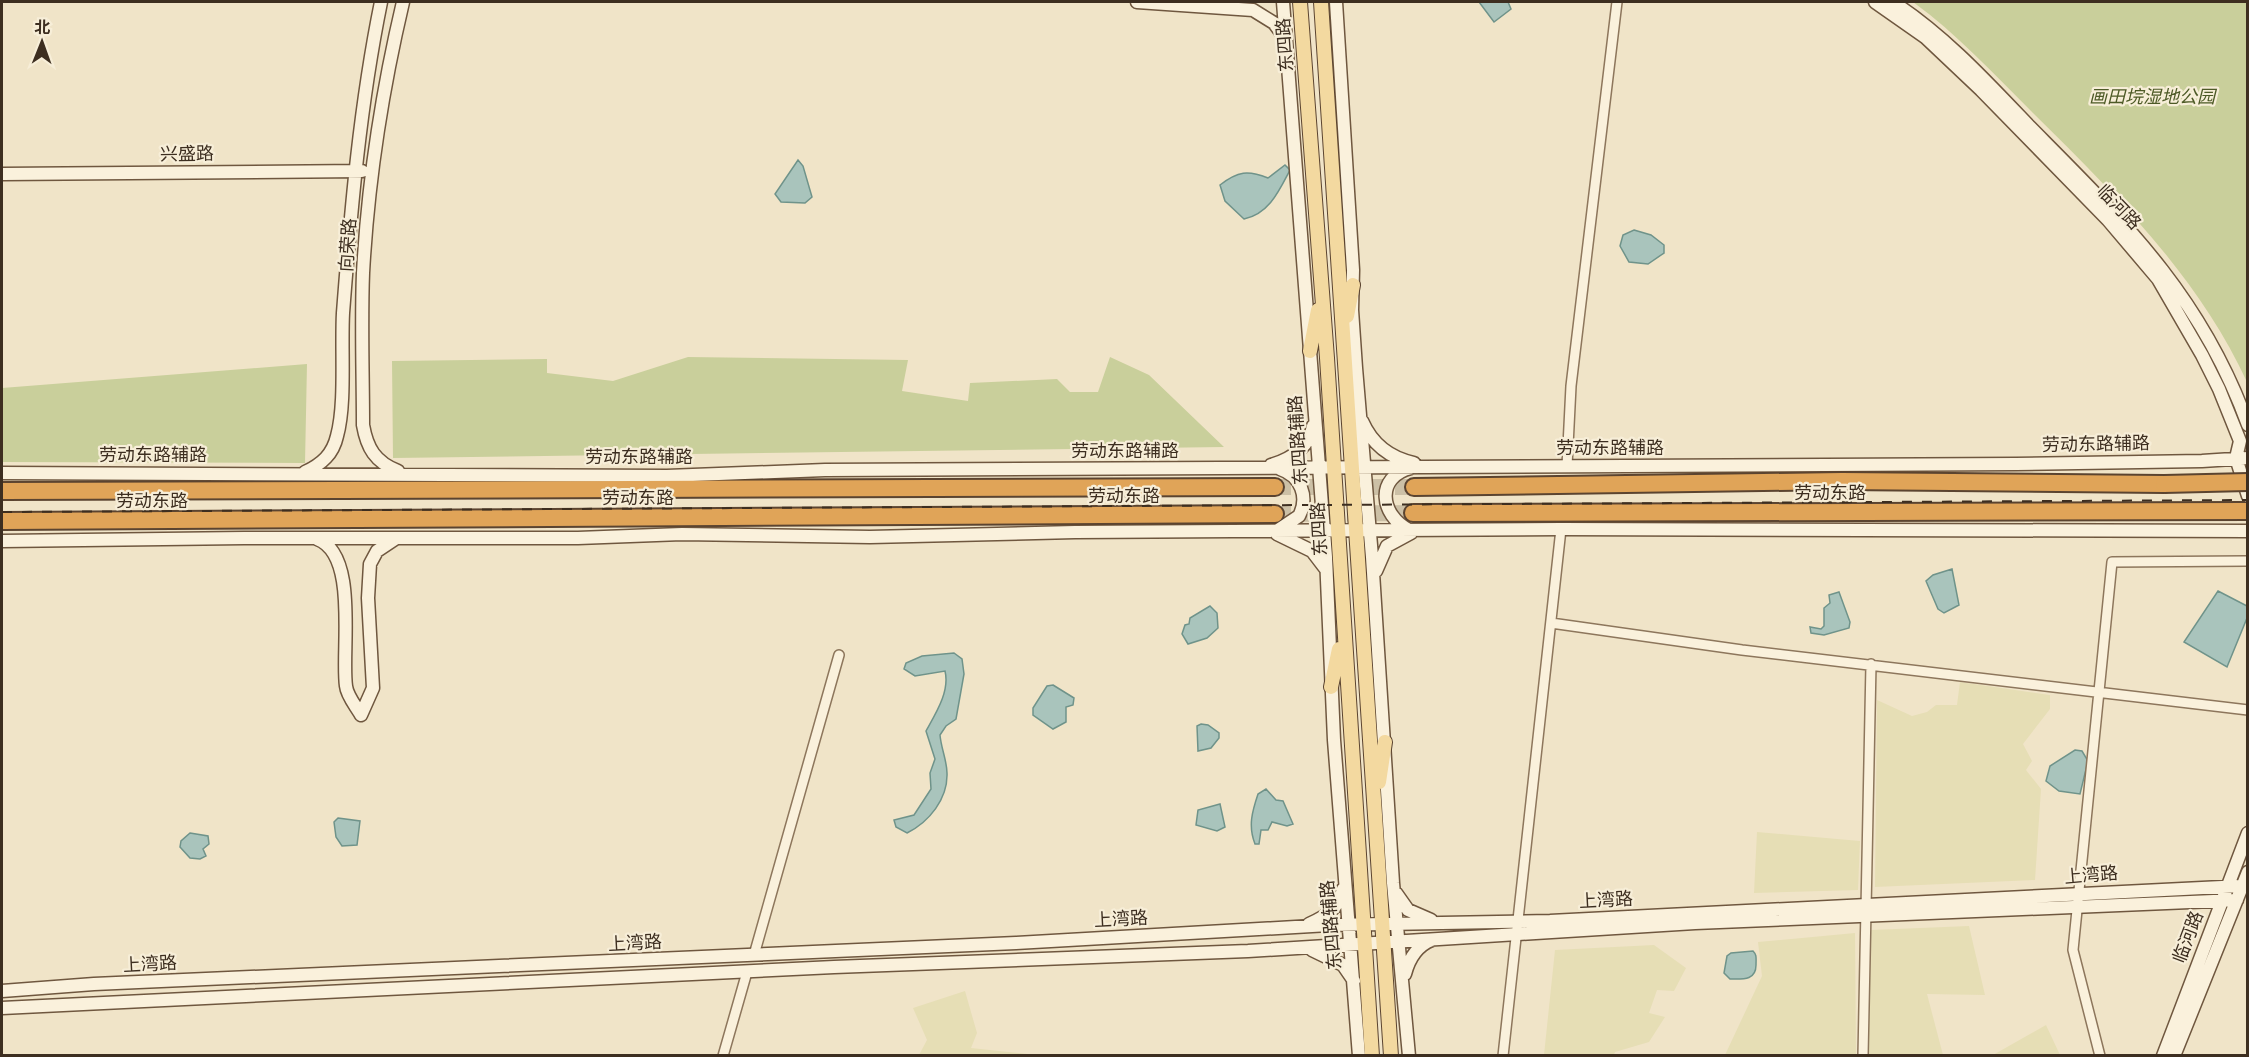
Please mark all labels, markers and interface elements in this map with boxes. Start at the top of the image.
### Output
north arrow [12,12,72,72]
text: 北 [34,16,50,38]
street label: 东四路 [1270,17,1298,73]
park label: 画田垸湿地公园 [2089,84,2218,108]
street label: 兴盛路 [160,141,214,165]
street label: 临河路 [2092,179,2147,234]
street label: 向荣路 [333,217,361,273]
street label: 东四路辅路 [1282,394,1312,486]
street label: 劳动东路辅路 [2042,430,2150,456]
street label: 劳动东路辅路 [1556,435,1664,459]
street label: 劳动东路辅路 [1071,438,1179,462]
street label: 劳动东路辅路 [99,442,207,466]
street label: 劳动东路辅路 [585,444,693,468]
street label: 劳动东路 [1794,480,1866,504]
street label: 劳动东路 [1088,483,1160,507]
street label: 劳动东路 [602,485,674,509]
street label: 劳动东路 [116,488,188,512]
street label: 东四路 [1305,501,1331,557]
street label: 上湾路 [2063,860,2119,888]
street label: 东四路辅路 [1314,879,1346,971]
street label: 上湾路 [1578,886,1634,912]
street label: 上湾路 [1093,905,1149,931]
street label: 临河路 [2166,907,2208,966]
street label: 上湾路 [607,929,663,955]
street label: 上湾路 [122,950,178,976]

